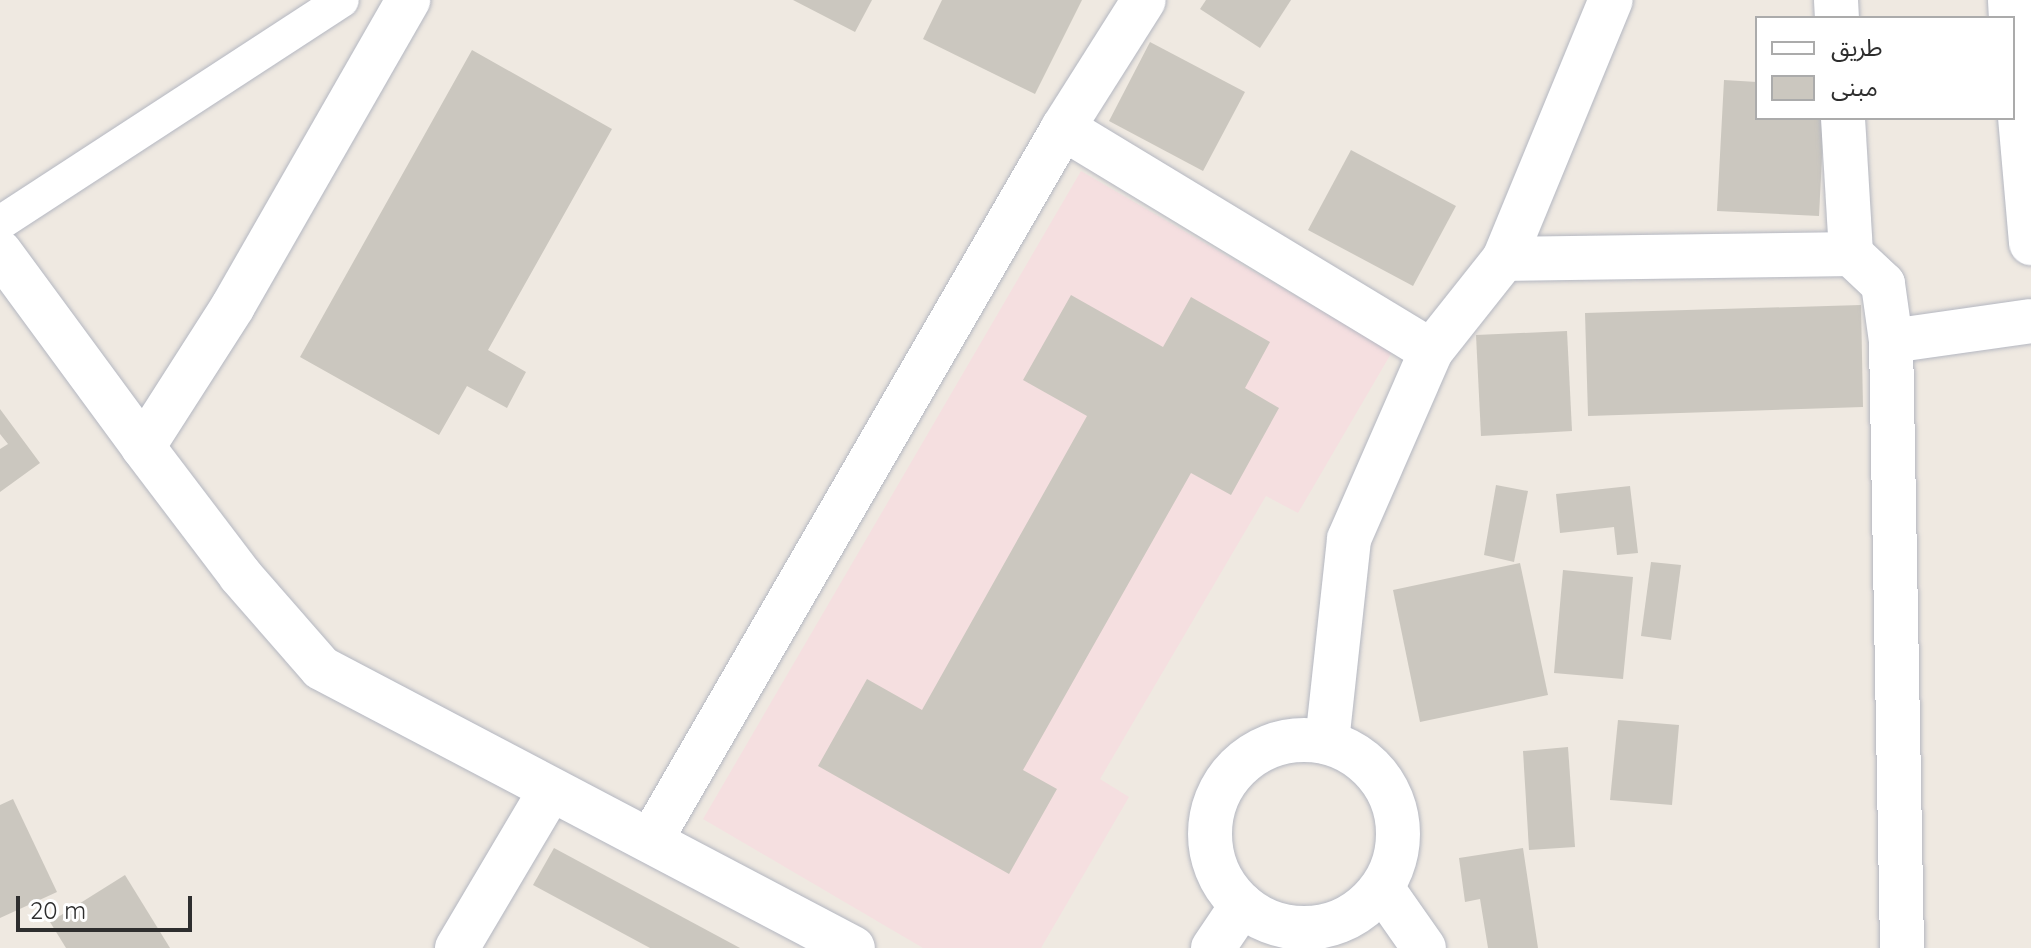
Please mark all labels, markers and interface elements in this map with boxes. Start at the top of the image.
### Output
legend [1755,16,2015,120]
text: طريق [1831,32,1883,62]
text: مبنى [1831,72,1878,102]
scale bar [20,880,196,930]
text: 20 m [30,895,86,925]

